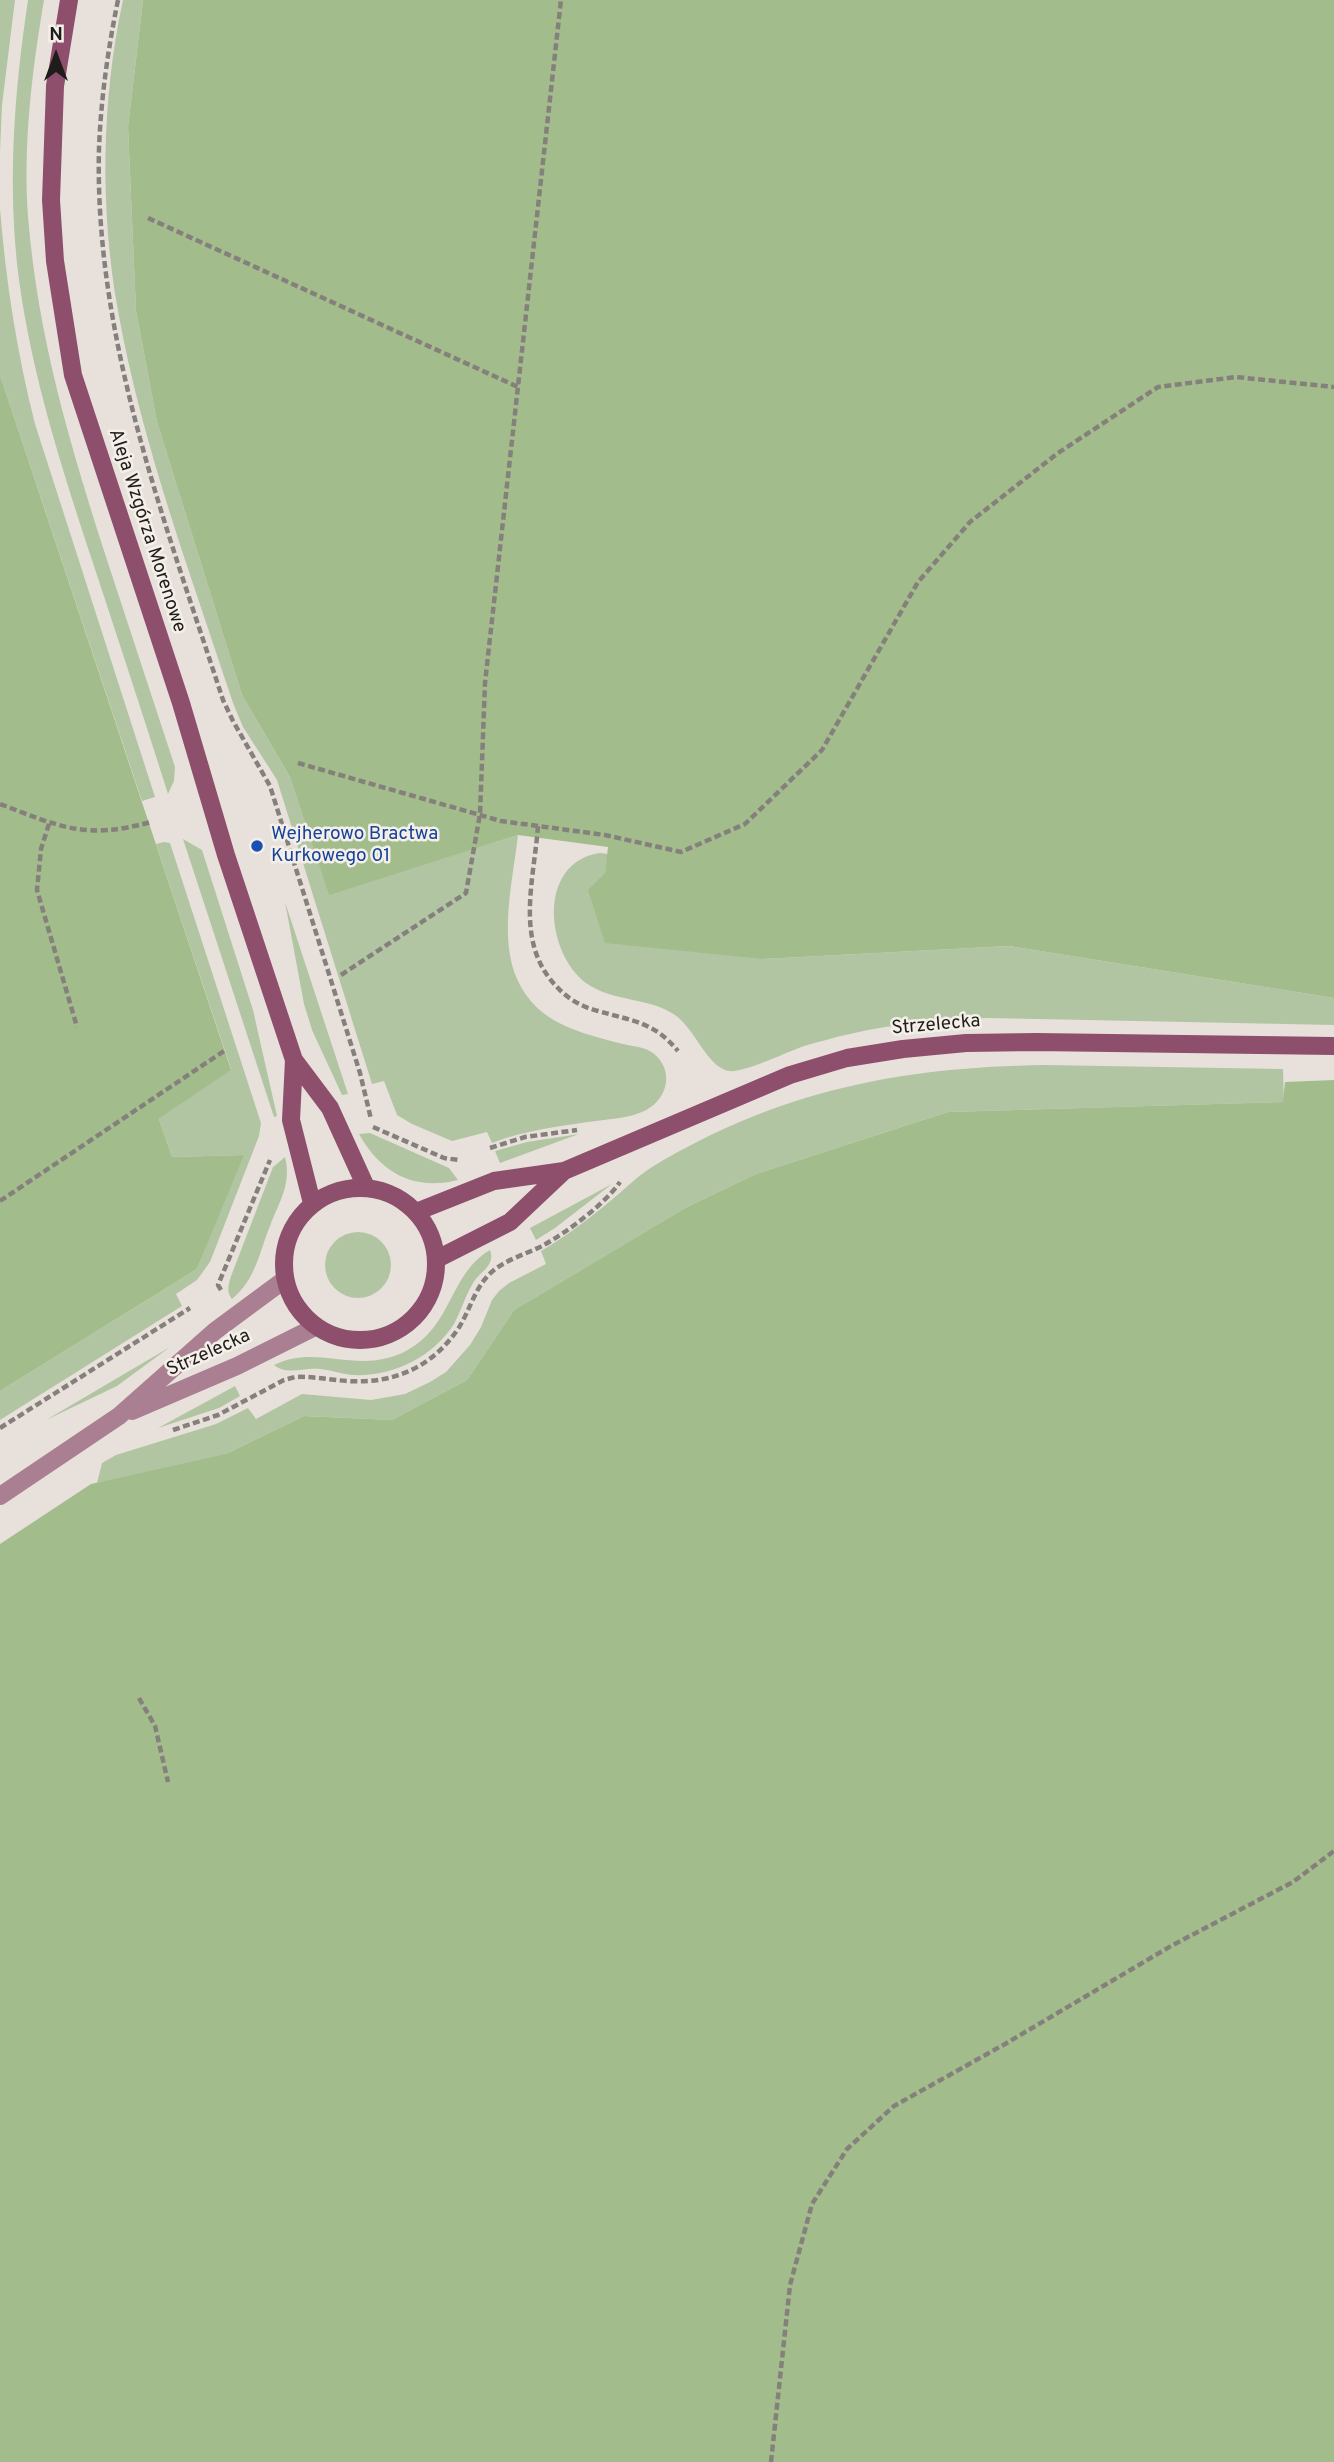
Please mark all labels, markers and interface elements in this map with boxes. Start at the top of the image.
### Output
north arrow [21,21,91,91]
text: N [49,23,63,47]
street label: Aleja Wzgórza Morenowe [102,426,190,636]
place label: Wejherowo Bractwa Kurkowego 01 [271,824,438,868]
marker: Wejherowo Bractwa Kurkowego 01 [249,838,265,854]
street label: Strzelecka [891,1011,981,1041]
street label: Strzelecka [164,1325,254,1383]

